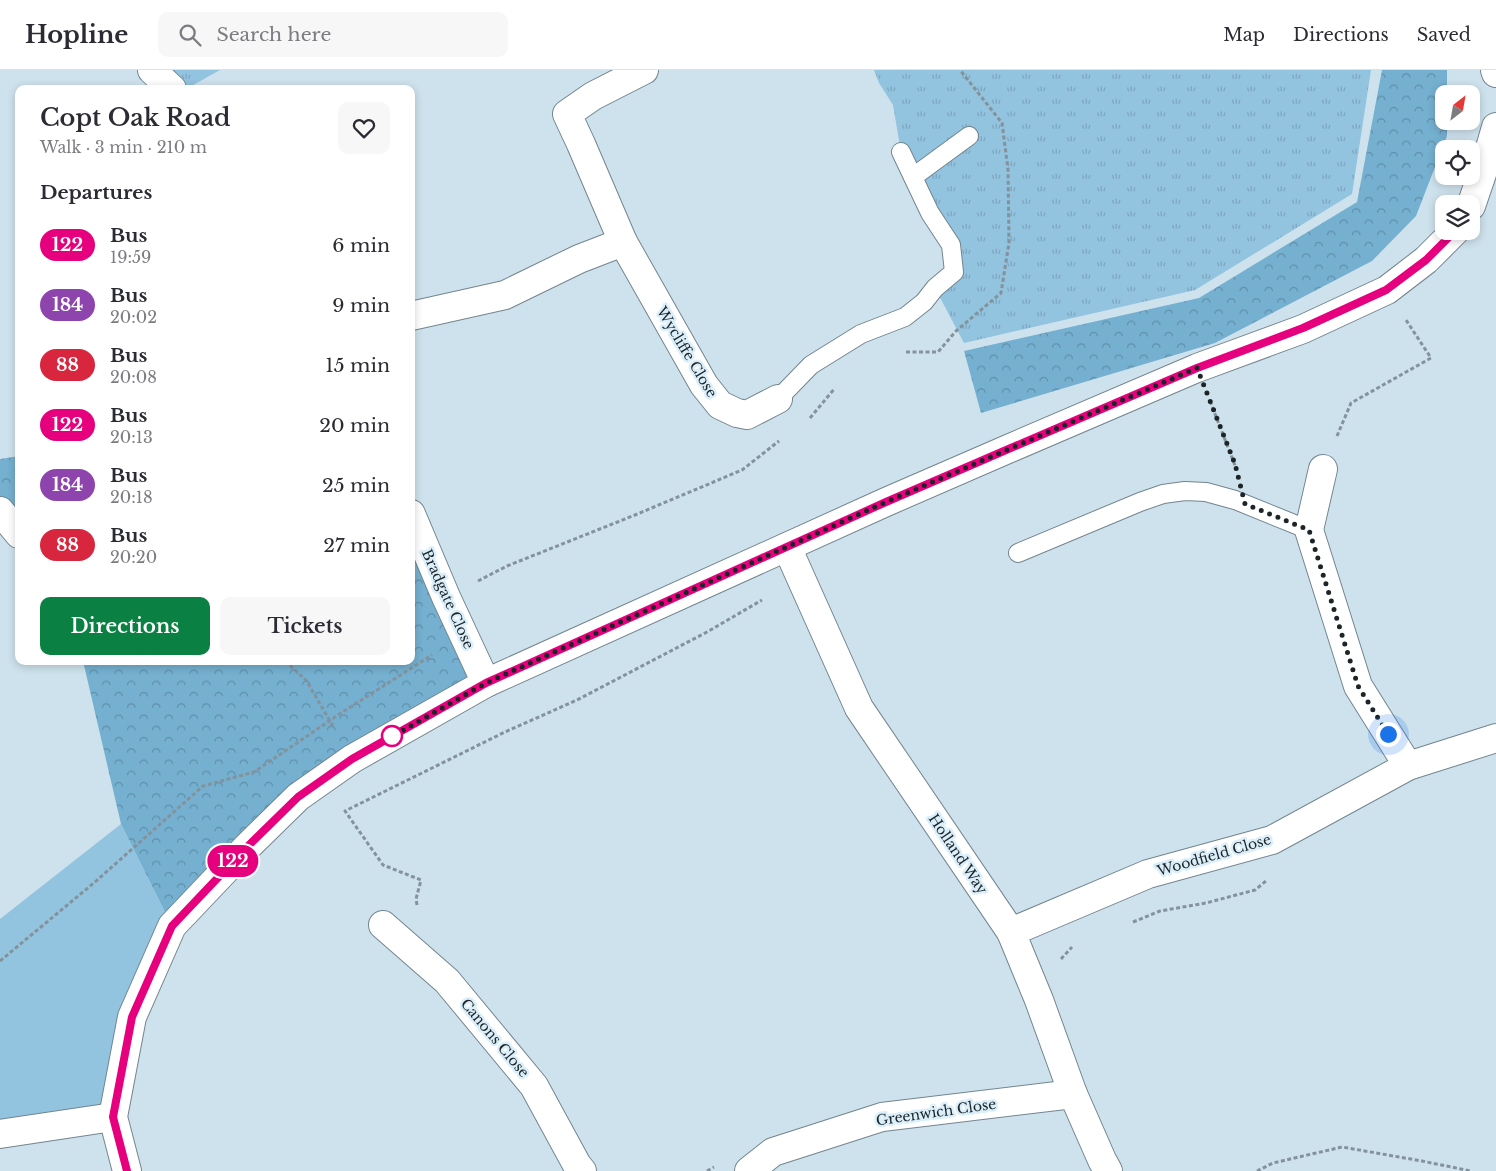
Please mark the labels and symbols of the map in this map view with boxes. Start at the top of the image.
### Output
north arrow [1435,85,1480,130]
street label: Wycliffe Close [652,302,721,401]
street label: Bradgate Close [418,546,478,652]
your location [1376,722,1401,747]
unlabelled marker [381,725,403,747]
street label: Holland Way [925,811,991,898]
street label: Woodfield Close [1154,830,1273,880]
line badge: 122 [204,845,262,877]
street label: Canons Close [457,995,533,1081]
street label: Greenwich Close [875,1095,997,1129]

